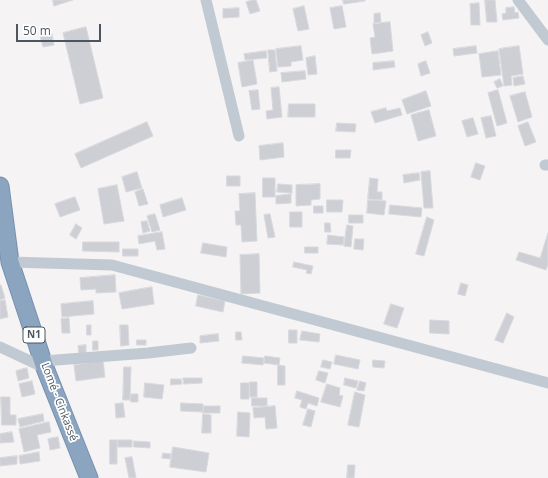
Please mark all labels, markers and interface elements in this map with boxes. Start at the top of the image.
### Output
scale bar [18,16,103,42]
text: 50 m [23,22,51,39]
road number: N1 [23,327,45,343]
street label: Lomé - Cinkassé [38,361,80,443]

